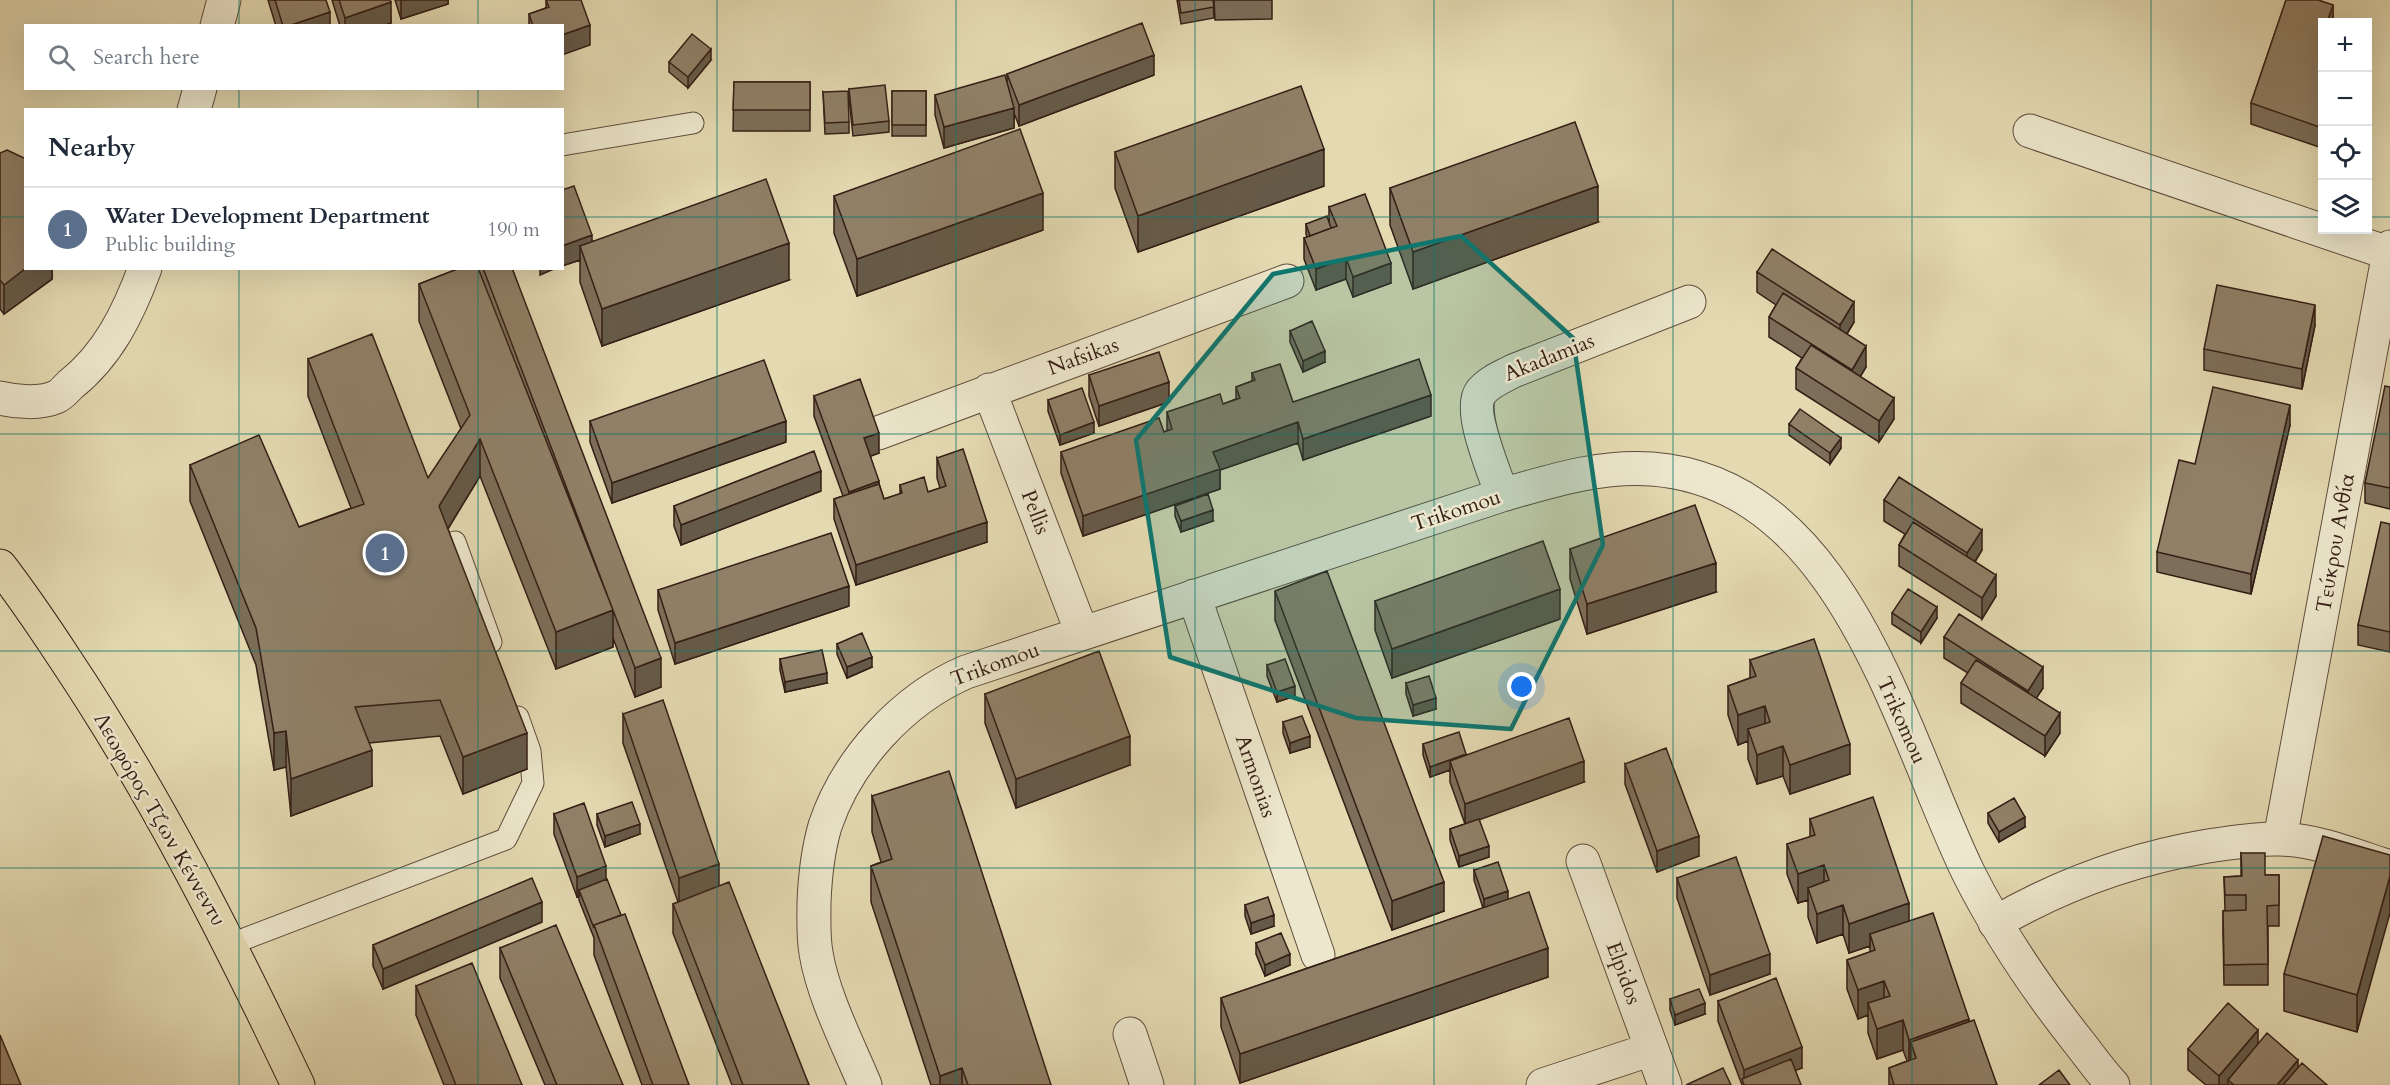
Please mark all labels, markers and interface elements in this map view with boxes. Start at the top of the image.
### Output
map controls [2318,18,2372,234]
button: + [2318,18,2372,72]
search box [24,24,564,90]
icon: search [45,41,78,74]
text: Search here [93,42,200,72]
button: − [2318,72,2372,126]
button: locate [2318,126,2372,180]
text: Nearby [48,130,136,165]
button: layers [2318,180,2372,234]
text: Water Development Department [105,201,430,231]
text: 1 [62,216,73,243]
text: 190 m [487,216,540,243]
text: Public building [105,231,235,258]
street label: Akadamias [1500,326,1599,389]
street label: Nafsikas [1044,330,1123,383]
street label: Τεύκρου Ανθία [2309,471,2362,615]
street label: Trikomou [1408,482,1504,539]
street label: Pellis [1014,486,1057,539]
pin: 1 [366,530,404,576]
street label: Trikomou [947,635,1043,694]
your location [1507,672,1536,701]
street label: Trikomou [1870,672,1934,768]
street label: Λεωφόρος Τζων Κέννεντυ [87,707,233,931]
street label: Armonias [1228,731,1283,821]
street label: Elpidos [1599,938,1648,1009]

